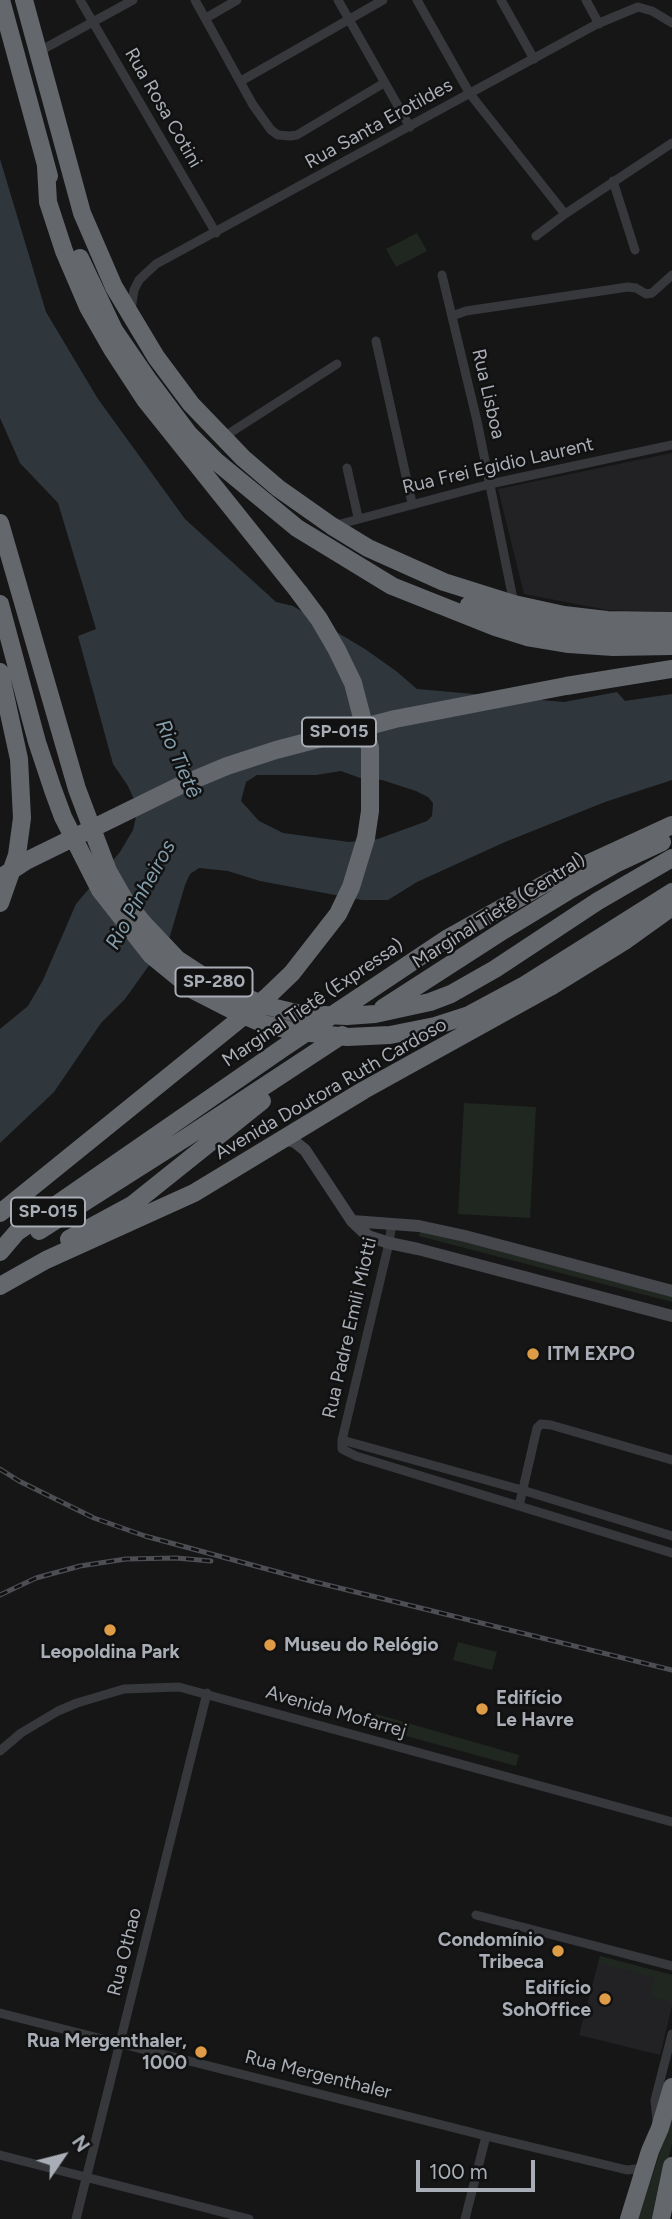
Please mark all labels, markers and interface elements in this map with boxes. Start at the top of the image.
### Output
street label: Rua Rosa Cotini [120,44,206,172]
street label: Rua Santa Erotildes [301,74,457,174]
street label: Rua Lisboa [467,347,509,441]
street label: Rua Frei Egidio Laurent [400,433,596,499]
water label: Rio Tietê [150,716,206,802]
road number: SP-015 [302,718,376,746]
water label: Rio Pinheiros [101,836,181,954]
street label: Marginal Tietê (Central) [408,848,590,974]
street label: Marginal Tietê (Expressa) [218,934,408,1072]
road number: SP-280 [176,967,252,996]
street label: Avenida Doutora Ruth Cardoso [211,1013,451,1165]
road number: SP-015 [11,1198,85,1226]
street label: Rua Padre Emili Miotti [318,1235,382,1421]
place label: ITM EXPO [547,1343,635,1365]
marker: ITM EXPO [525,1346,541,1362]
marker: Leopoldina Park [102,1622,118,1638]
place label: Museu do Relógio [284,1634,439,1656]
marker: Museu do Relógio [262,1637,278,1653]
place label: Leopoldina Park [40,1641,180,1663]
street label: Avenida Mofarrej [263,1681,409,1743]
place label: Edifício Le Havre [496,1687,574,1731]
marker: Edifício Le Havre [474,1701,490,1717]
street label: Rua Othao [103,1906,147,1998]
place label: Condomínio Tribeca [438,1929,544,1973]
marker: Condomínio Tribeca [550,1943,566,1959]
place label: Edifício SohOffice [502,1977,591,2021]
marker: Edifício SohOffice [597,1991,613,2007]
place label: Rua Mergenthaler, 1000 [27,2030,187,2074]
marker: Rua Mergenthaler, 1000 [193,2044,209,2060]
street label: Rua Mergenthaler [242,2046,394,2104]
north arrow [28,2121,98,2191]
text: N [67,2131,94,2156]
scale bar [420,2146,539,2190]
text: 100 m [429,2159,488,2184]

